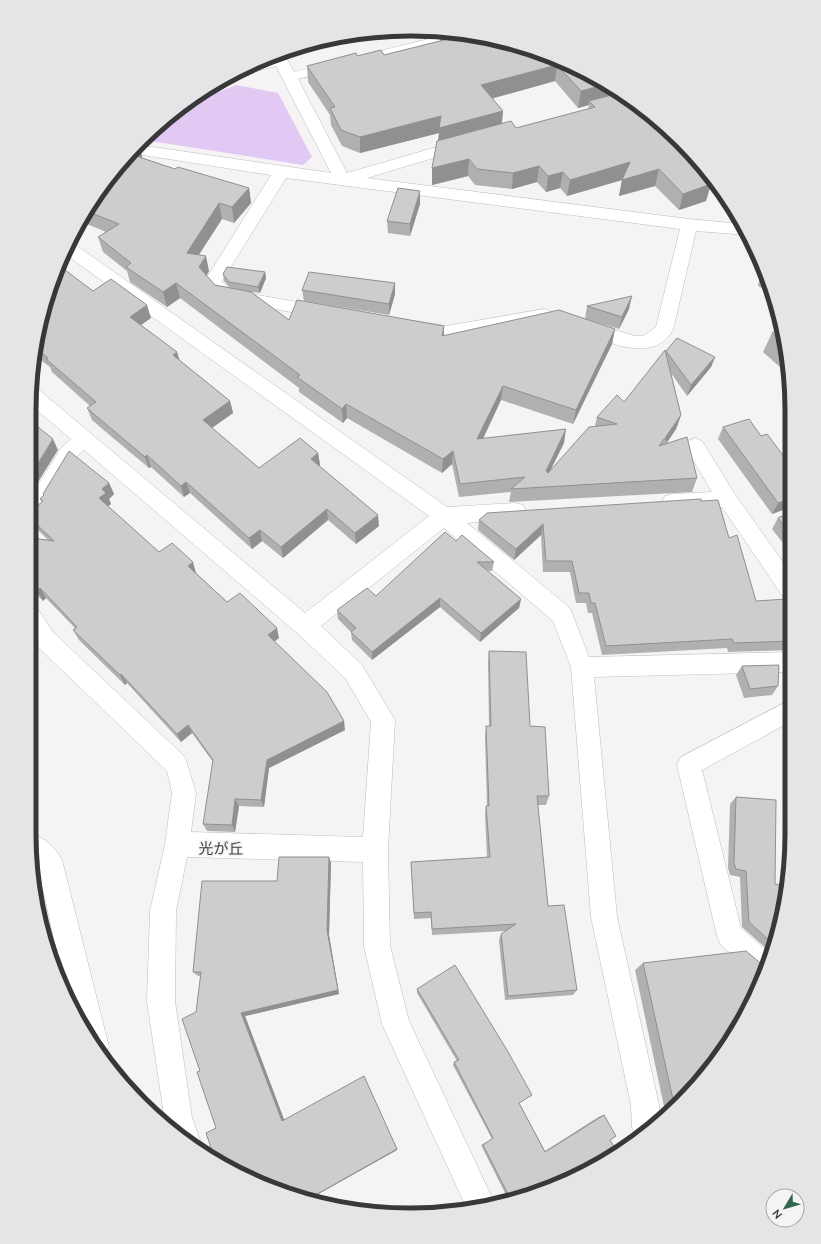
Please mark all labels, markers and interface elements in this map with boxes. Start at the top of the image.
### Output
district label: 光が丘 [198,839,244,859]
north arrow [765,1188,805,1228]
text: N [769,1206,786,1222]

